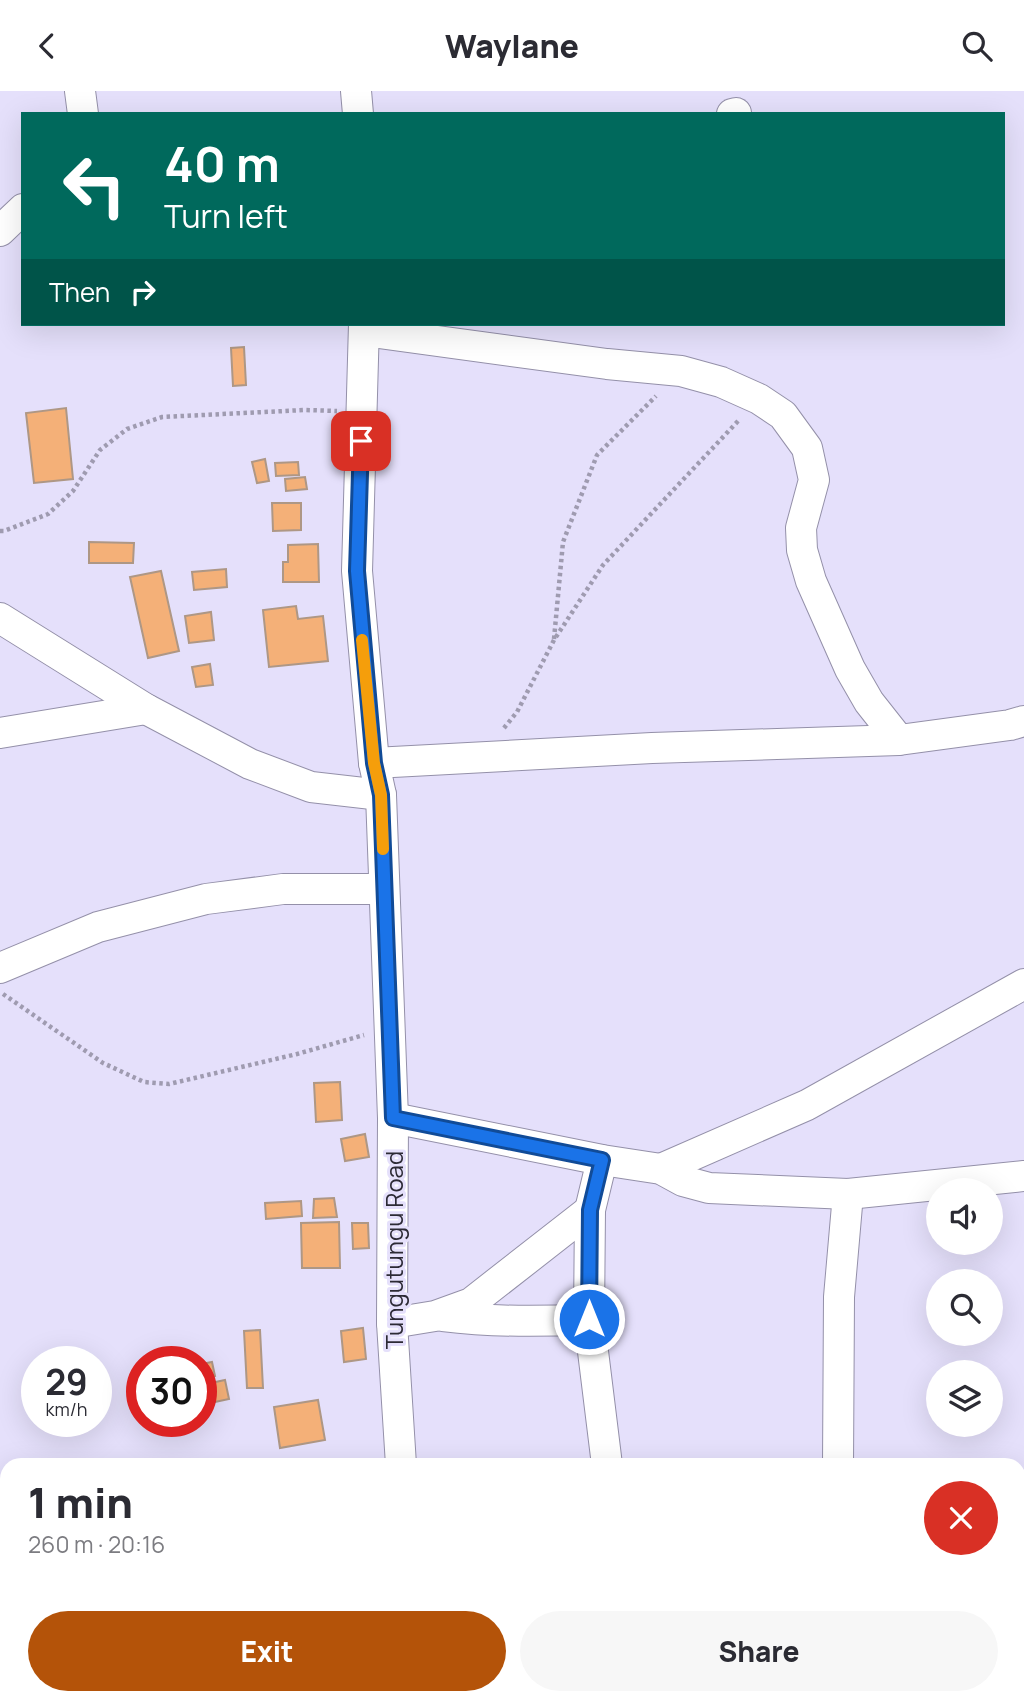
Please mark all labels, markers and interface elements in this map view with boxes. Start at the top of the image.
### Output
text: Waylane [445,24,579,68]
icon: back [28,27,66,65]
icon: search [958,27,996,65]
text: 40 m [164,130,280,197]
icon: left [49,140,140,231]
text: Turn left [164,194,288,238]
icon: right [124,273,162,311]
text: Then [49,274,110,310]
pin [331,411,391,471]
icon: arrive [342,422,380,460]
street label: Tungutungu Road [377,1151,410,1349]
map controls [926,1178,1003,1437]
button: sound [926,1178,1003,1255]
button: search [926,1269,1003,1346]
position arrow [552,1282,626,1356]
speed limit sign: 30 [126,1346,217,1437]
text: 29 [45,1358,88,1406]
button: layers [926,1360,1003,1437]
text: km/h [46,1397,87,1421]
text: 1 min [28,1473,133,1531]
button: close [924,1481,998,1555]
text: 260 m · 20:16 [28,1528,165,1560]
button: Exit [28,1611,506,1691]
button: Share [520,1611,998,1691]

